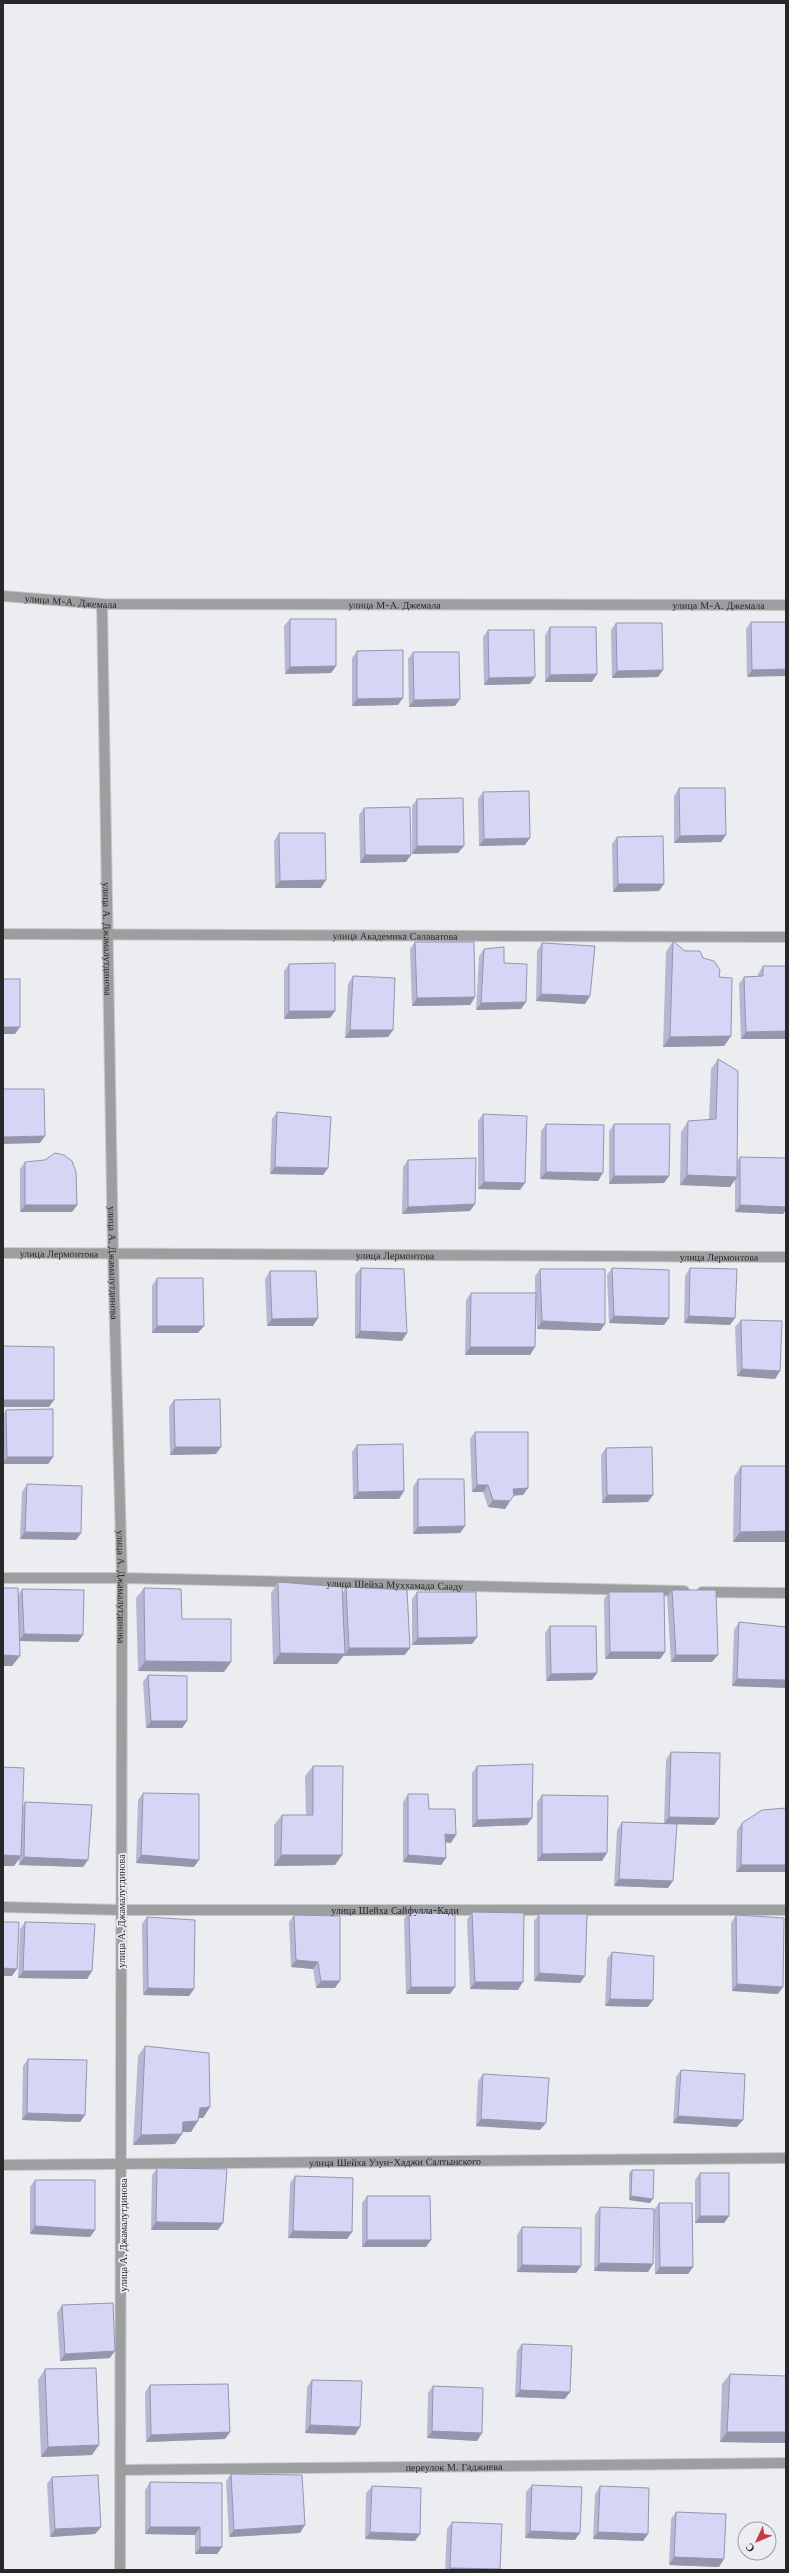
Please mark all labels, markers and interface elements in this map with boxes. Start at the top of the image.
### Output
street label: улица М-А. Джемала [24,591,117,611]
street label: улица М-А. Джемала [349,598,441,611]
street label: улица М-А. Джемала [673,598,765,611]
street label: улица А. Джамалутдинова [100,882,115,996]
street label: улица Академика Салаватова [332,929,458,942]
street label: улица А. Джамалутдинова [106,1206,121,1320]
street label: улица Лермонтова [20,1247,99,1260]
street label: улица Лермонтова [356,1248,435,1262]
street label: улица Лермонтова [680,1250,759,1263]
street label: улица А. Джамалутдинова [114,1530,129,1644]
street label: улица Шейха Муххамада Сааду [327,1576,463,1592]
street label: улица А. Джамалутдинова [115,1854,128,1968]
street label: улица Шейха Сайфулла-Кади [331,1904,459,1917]
street label: улица Шейха Узун-Хаджи Салтынского [309,2154,481,2169]
street label: улица А. Джамалутдинова [117,2178,130,2292]
street label: переулок М. Гаджиева [406,2459,503,2474]
north arrow [737,2521,777,2561]
text: С [742,2540,758,2556]

